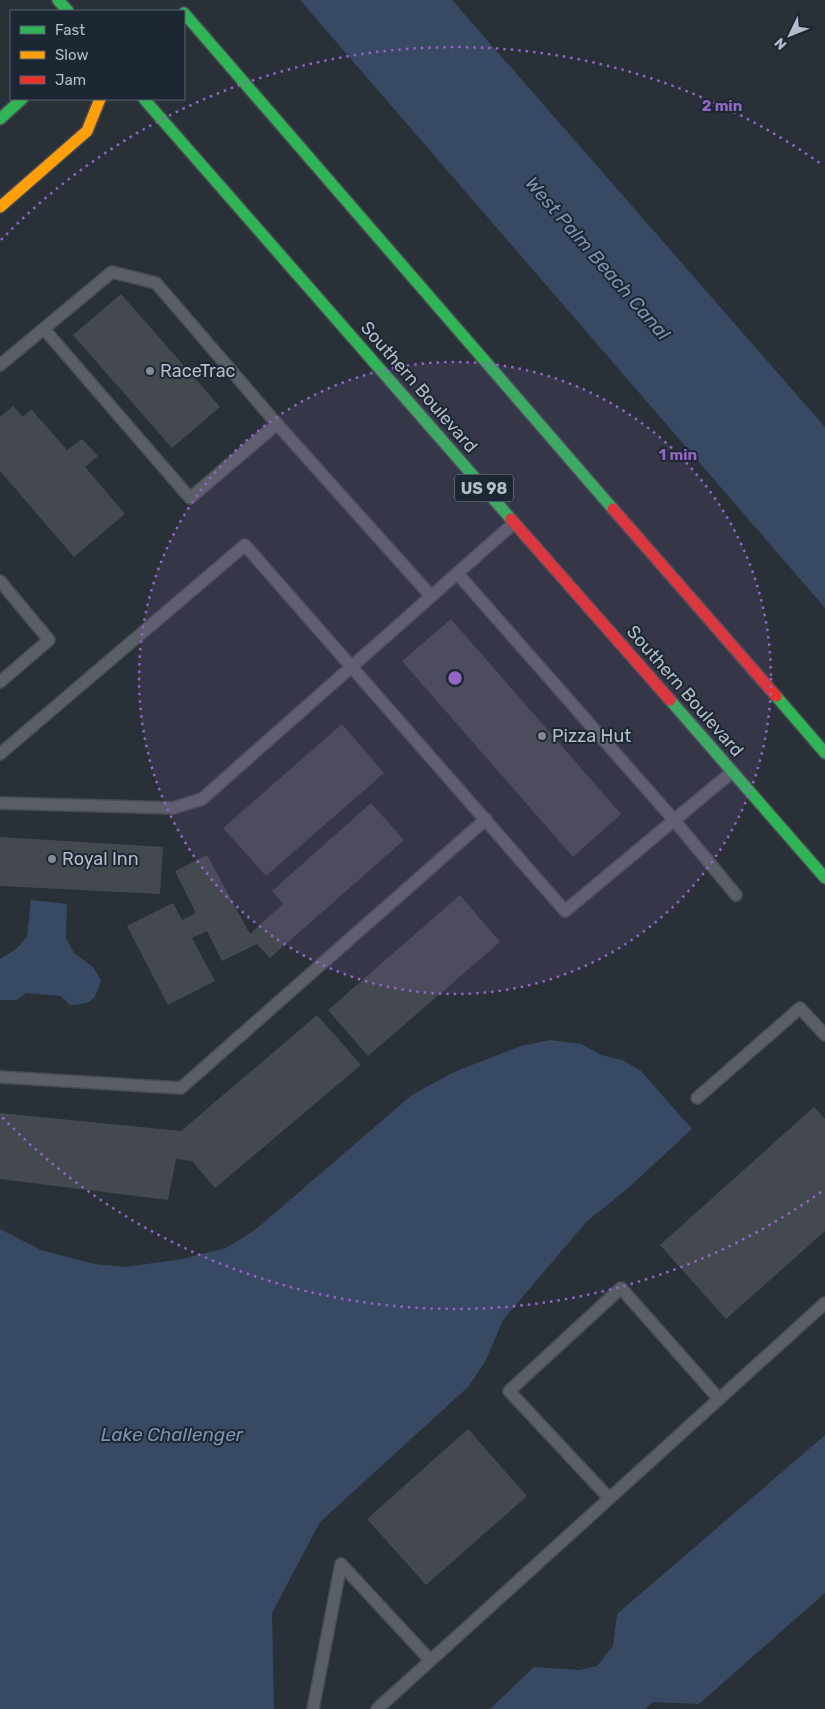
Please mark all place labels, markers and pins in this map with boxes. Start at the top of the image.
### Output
place label: RaceTrac [160,360,236,382]
marker: RaceTrac [144,365,156,377]
centre of rings [446,669,464,687]
place label: Pizza Hut [552,725,631,747]
marker: Pizza Hut [536,730,548,742]
place label: Royal Inn [62,848,139,870]
marker: Royal Inn [46,853,58,865]

